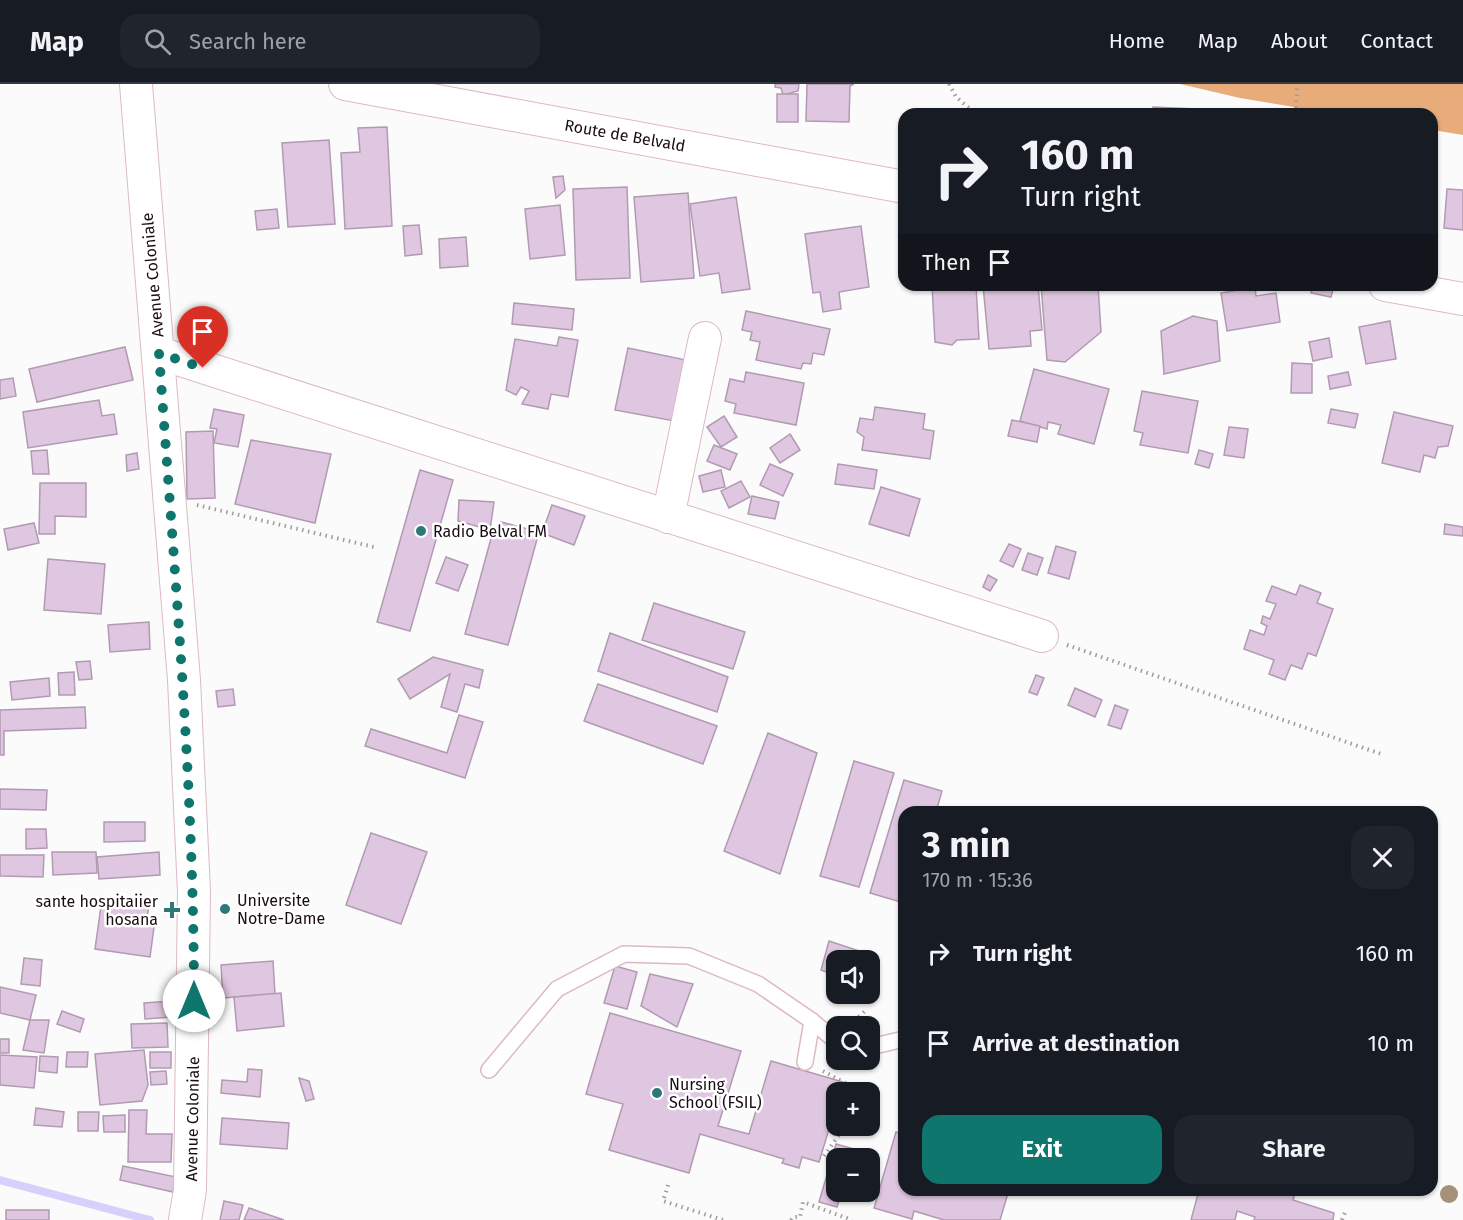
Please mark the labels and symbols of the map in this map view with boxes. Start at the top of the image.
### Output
street label: Route de Belvald [563,116,687,155]
street label: Avenue Coloniale [138,212,167,338]
pin [177,306,228,368]
place label: Radio Belval FM [433,522,547,541]
marker: Radio Belval FM [414,524,428,538]
place label: Universite Notre-Dame [237,891,325,928]
place label: sante hospitaiier hosana [36,892,159,929]
marker: sante hospitaiier hosana [163,901,181,919]
marker: Universite Notre-Dame [218,902,232,916]
position arrow [162,969,226,1033]
street label: Avenue Coloniale [182,1056,203,1182]
place label: Nursing School (FSIL) [669,1075,762,1112]
marker: Nursing School (FSIL) [650,1086,664,1100]

